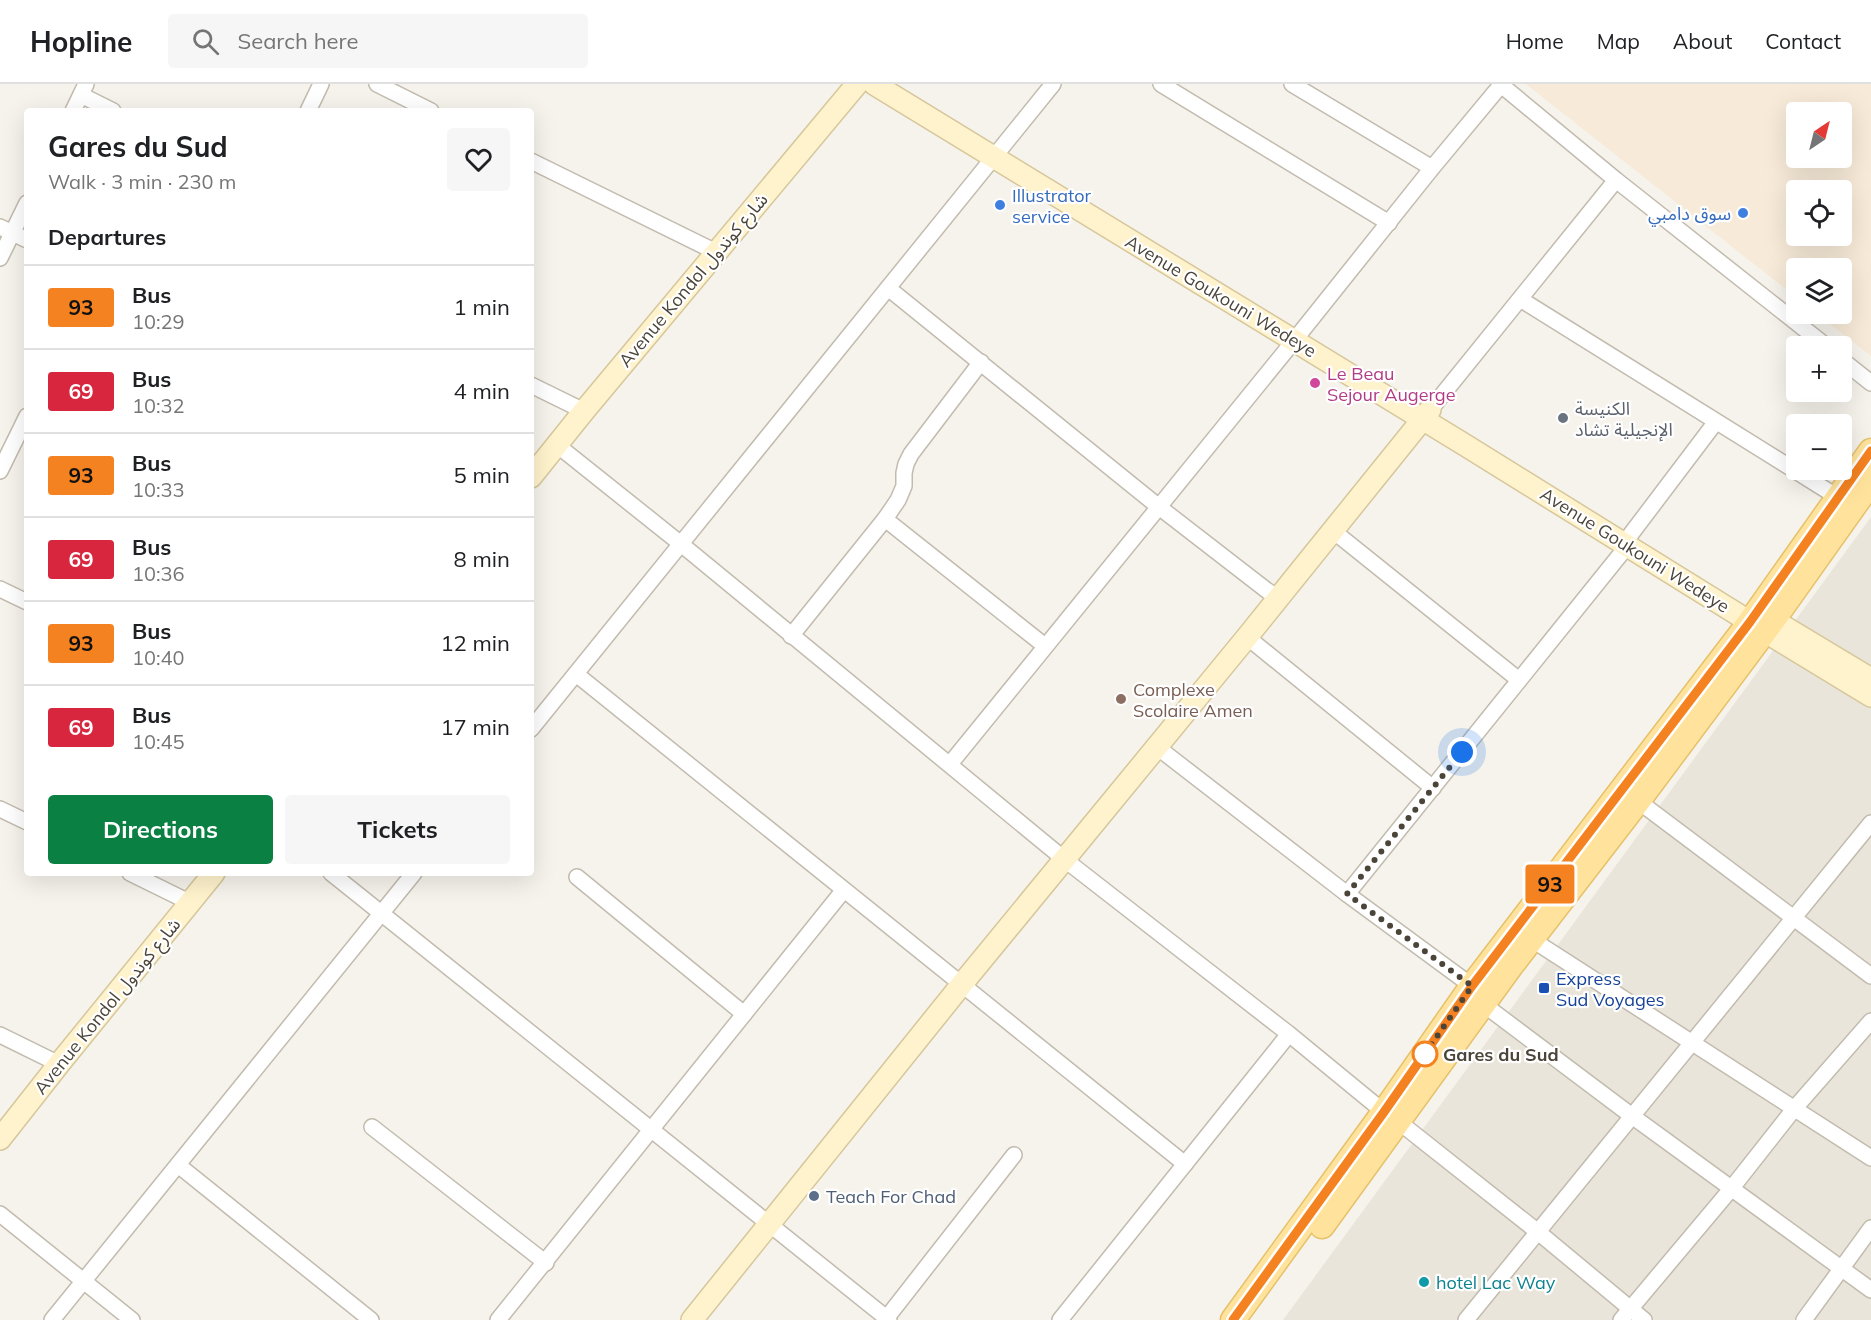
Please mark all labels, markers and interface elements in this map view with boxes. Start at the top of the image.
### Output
search box [168,14,588,68]
text: Hopline [30,24,132,59]
icon: search [189,25,222,58]
text: Search here [237,27,358,55]
text: Home [1506,28,1564,54]
text: Map [1597,28,1640,54]
text: About [1673,28,1732,54]
text: Contact [1765,28,1841,54]
north arrow [1786,102,1852,168]
map controls [1786,102,1852,480]
button: heart [447,128,510,191]
text: Gares du Sud [48,129,228,164]
text: Walk · 3 min · 230 m [48,169,236,194]
button: locate [1786,180,1852,246]
place label: Illustrator service [1012,184,1091,228]
street label: Avenue Kondol شارع كوندول [613,188,775,374]
marker: Illustrator service [993,198,1007,212]
place label: سوق دامبي [1648,202,1731,227]
marker: سوق دامبي [1736,206,1750,220]
text: Departures [48,223,166,251]
street label: Avenue Goukouni Wedeye [1121,230,1321,362]
button: layers [1786,258,1852,324]
text: Bus [132,281,171,309]
text: 1 min [454,293,510,321]
text: 93 [68,294,94,320]
text: 10:29 [132,309,185,334]
button: + [1786,336,1852,402]
place label: Le Beau Sejour Augerge [1327,362,1456,406]
text: Bus [132,365,171,393]
marker: Le Beau Sejour Augerge [1308,376,1322,390]
text: 4 min [454,377,510,405]
text: 69 [68,378,94,404]
text: 10:32 [132,393,185,418]
place label: الكنيسة الإنجيلية تشاد [1575,397,1673,442]
marker: الكنيسة الإنجيلية تشاد [1556,411,1570,425]
button: − [1786,414,1852,480]
text: Bus [132,449,171,477]
text: 5 min [454,461,510,489]
text: 93 [68,462,94,488]
text: 10:33 [132,477,185,502]
street label: Avenue Goukouni Wedeye [1536,482,1734,618]
text: Bus [132,533,171,561]
text: 8 min [454,545,510,573]
text: 69 [68,546,94,572]
text: 10:36 [132,561,185,586]
text: Bus [132,617,171,645]
text: 12 min [440,629,510,657]
text: 93 [68,630,94,656]
text: 10:40 [132,645,185,670]
place label: Complexe Scolaire Amen [1133,678,1253,722]
marker: Complexe Scolaire Amen [1114,692,1128,706]
text: Bus [132,701,171,729]
text: 17 min [440,713,510,741]
text: 69 [68,714,94,740]
text: 10:45 [132,729,185,754]
your location [1447,737,1477,767]
button: Directions [48,795,273,864]
button: Tickets [285,795,510,864]
line badge: 93 [1523,864,1577,904]
text: 93 [1537,871,1563,897]
street label: Avenue Kondol شارع كوندول [29,913,188,1101]
place label: Express Sud Voyages [1556,967,1665,1011]
marker: Express Sud Voyages [1537,981,1551,995]
marker: Gares du Sud [1412,1041,1438,1067]
place label: Gares du Sud [1443,1043,1559,1066]
place label: Teach For Chad [826,1185,956,1208]
marker: Teach For Chad [807,1189,821,1203]
place label: hotel Lac Way [1436,1271,1556,1294]
marker: hotel Lac Way [1417,1275,1431,1289]

